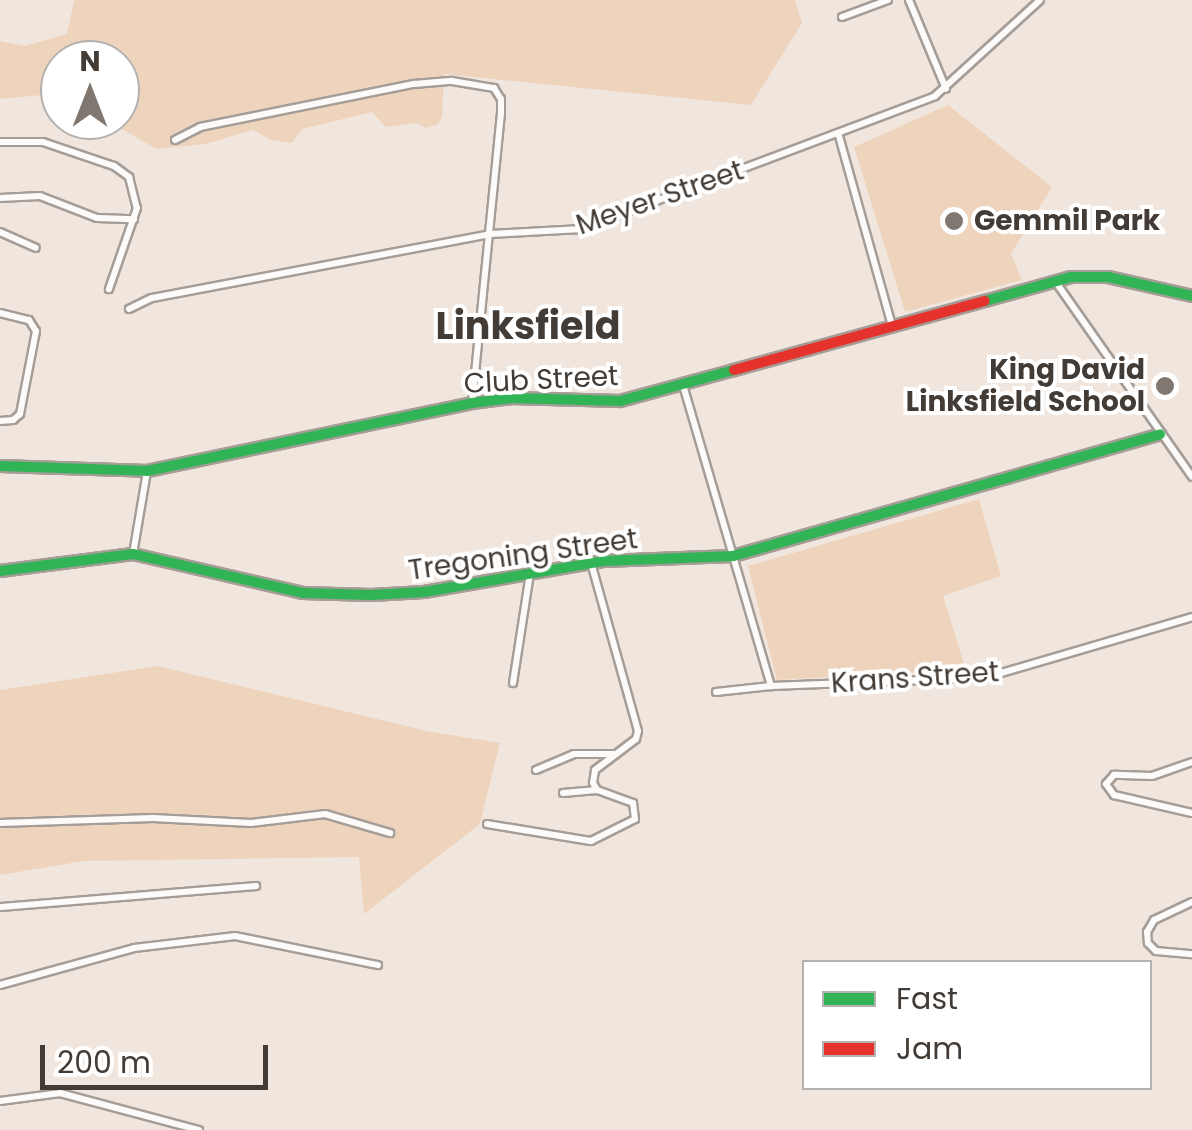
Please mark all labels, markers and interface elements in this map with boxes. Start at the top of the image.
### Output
north arrow [40,40,140,140]
text: N [79,42,101,81]
street label: Meyer Street [572,154,748,242]
place label: Gemmil Park [974,204,1160,238]
marker: Gemmil Park [943,210,965,232]
district label: Linksfield [436,303,620,349]
place label: King David Linksfield School [906,353,1145,419]
street label: Club Street [463,359,619,401]
marker: King David Linksfield School [1154,375,1176,397]
street label: Tregoning Street [406,522,640,588]
street label: Krans Street [830,655,1000,701]
legend [802,960,1152,1090]
text: Fast [896,977,958,1020]
scale bar [45,1025,272,1087]
text: Jam [896,1027,963,1070]
text: 200 m [57,1041,151,1084]

